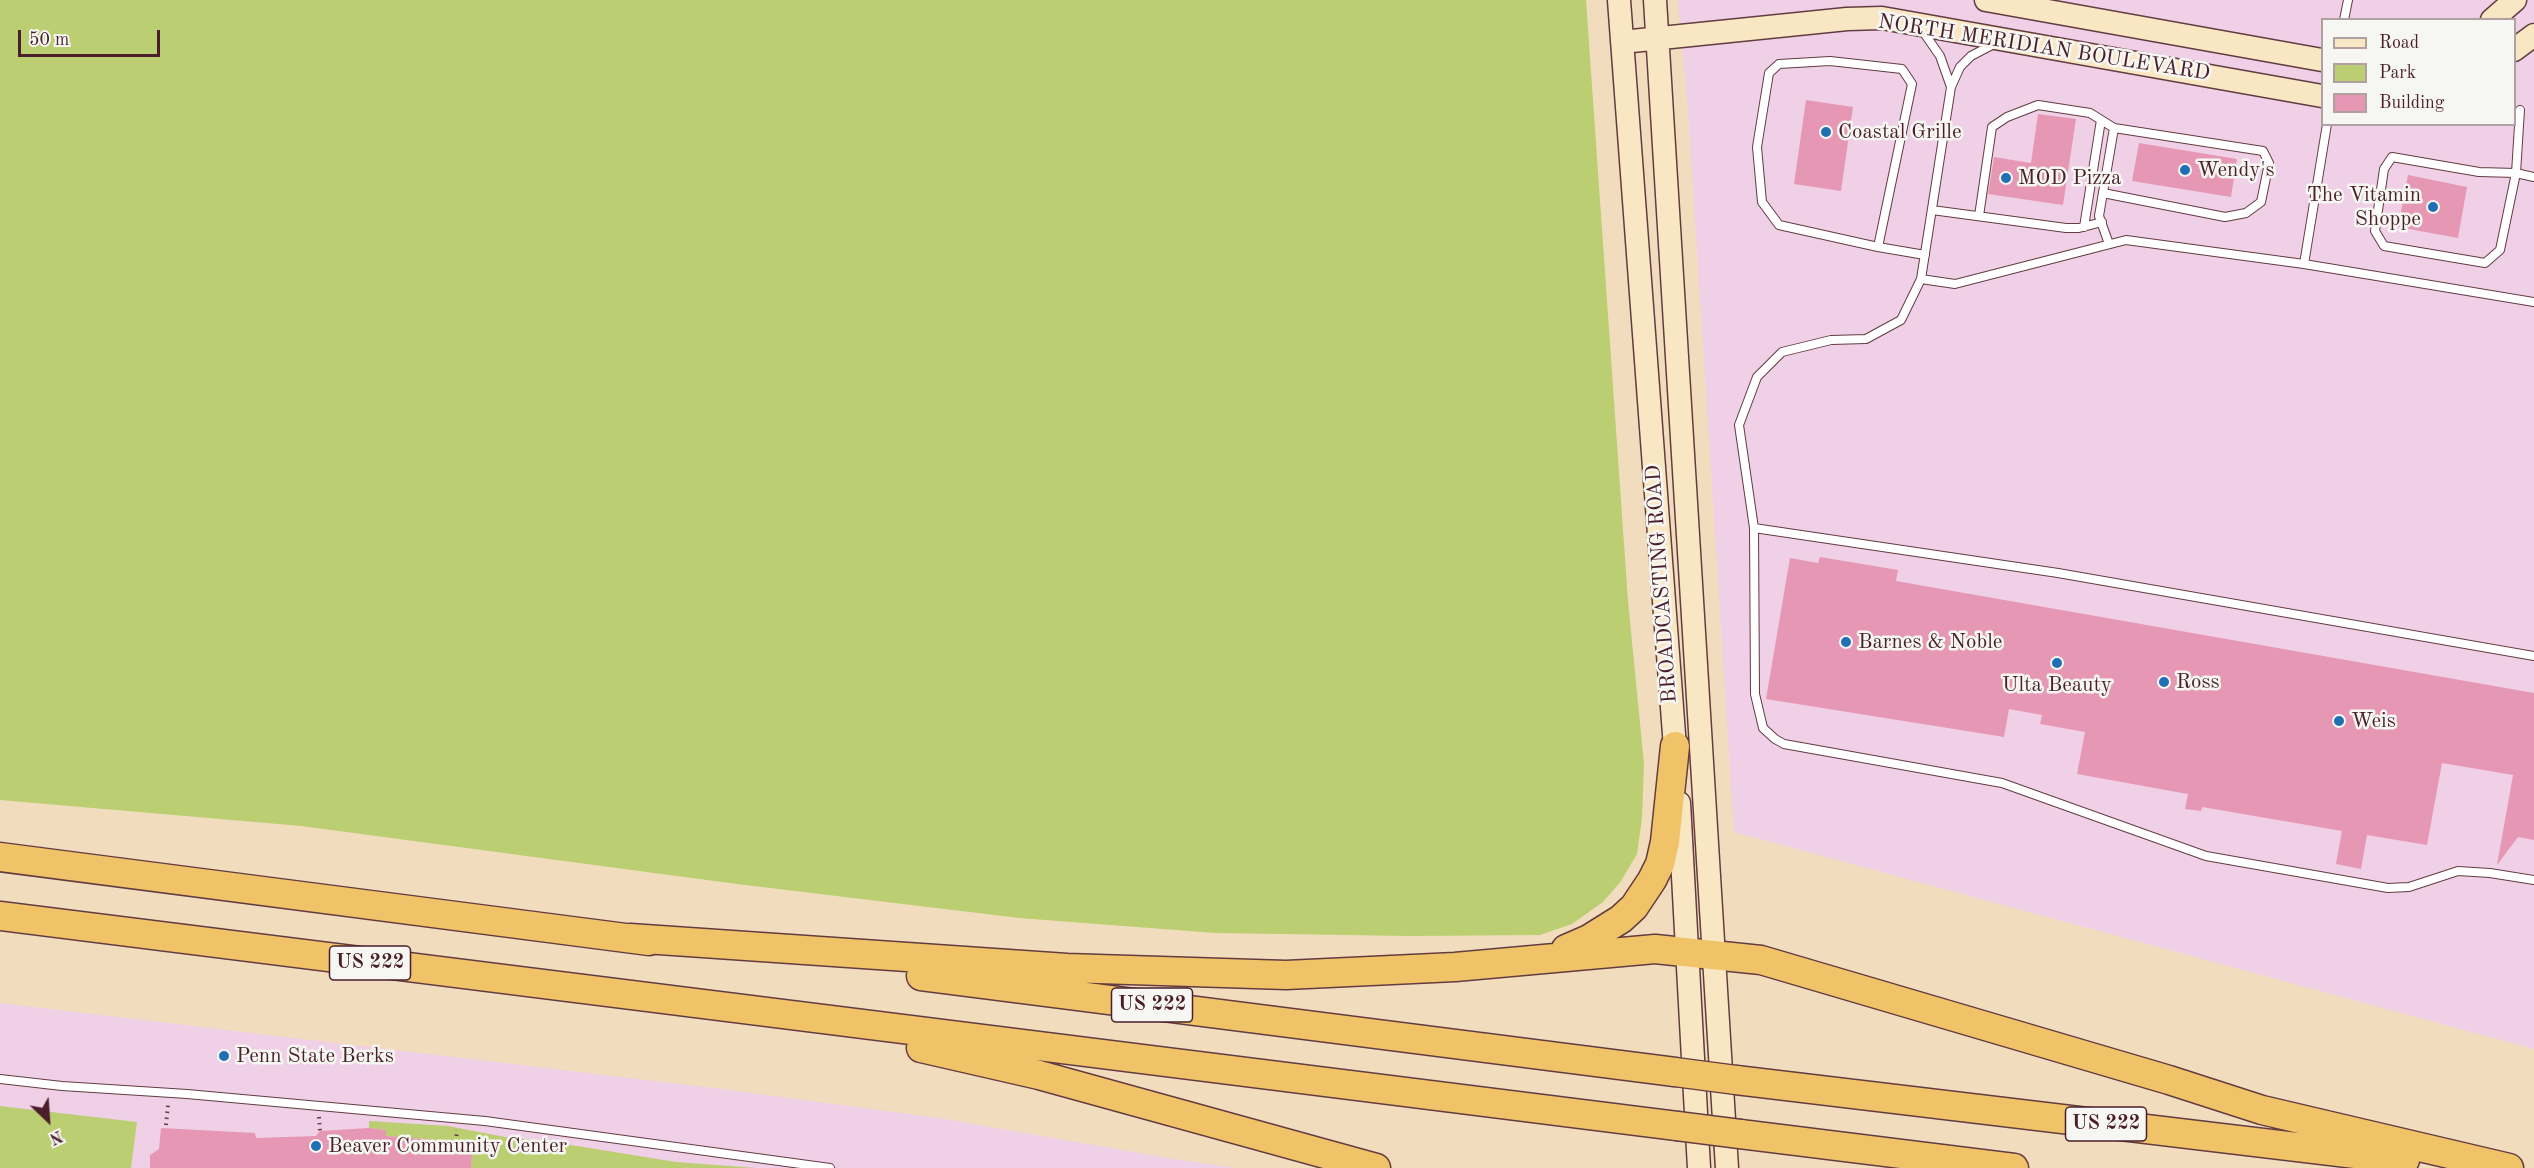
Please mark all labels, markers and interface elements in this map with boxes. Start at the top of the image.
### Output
street label: NORTH MERIDIAN BOULEVARD [1876,9,2212,87]
scale bar [21,18,164,56]
legend [2321,18,2516,126]
text: 50 m [29,31,69,49]
text: Road [2379,34,2419,52]
text: Park [2379,64,2416,82]
text: Building [2379,94,2444,112]
place label: Coastal Grille [1838,119,1962,145]
marker: Coastal Grille [1819,125,1833,139]
place label: Wendy's [2197,157,2275,183]
marker: Wendy's [2178,163,2192,177]
place label: MOD Pizza [2018,165,2121,191]
marker: MOD Pizza [1999,171,2013,185]
place label: The Vitamin Shoppe [2307,182,2421,232]
marker: The Vitamin Shoppe [2426,200,2440,214]
street label: BROADCASTING ROAD [1641,464,1683,704]
place label: Barnes & Noble [1858,629,2003,655]
marker: Barnes & Noble [1839,635,1853,649]
marker: Ulta Beauty [2050,656,2064,670]
place label: Ross [2176,669,2220,695]
place label: Ulta Beauty [2002,672,2112,698]
marker: Ross [2157,675,2171,689]
place label: Weis [2351,708,2396,734]
marker: Weis [2332,714,2346,728]
road number: US 222 [330,946,410,980]
road number: US 222 [1112,988,1192,1022]
place label: Penn State Berks [236,1043,394,1069]
marker: Penn State Berks [217,1049,231,1063]
north arrow [18,1090,78,1150]
road number: US 222 [2066,1107,2146,1141]
text: N [47,1126,65,1146]
place label: Beaver Community Center [328,1133,567,1159]
marker: Beaver Community Center [309,1139,323,1153]

